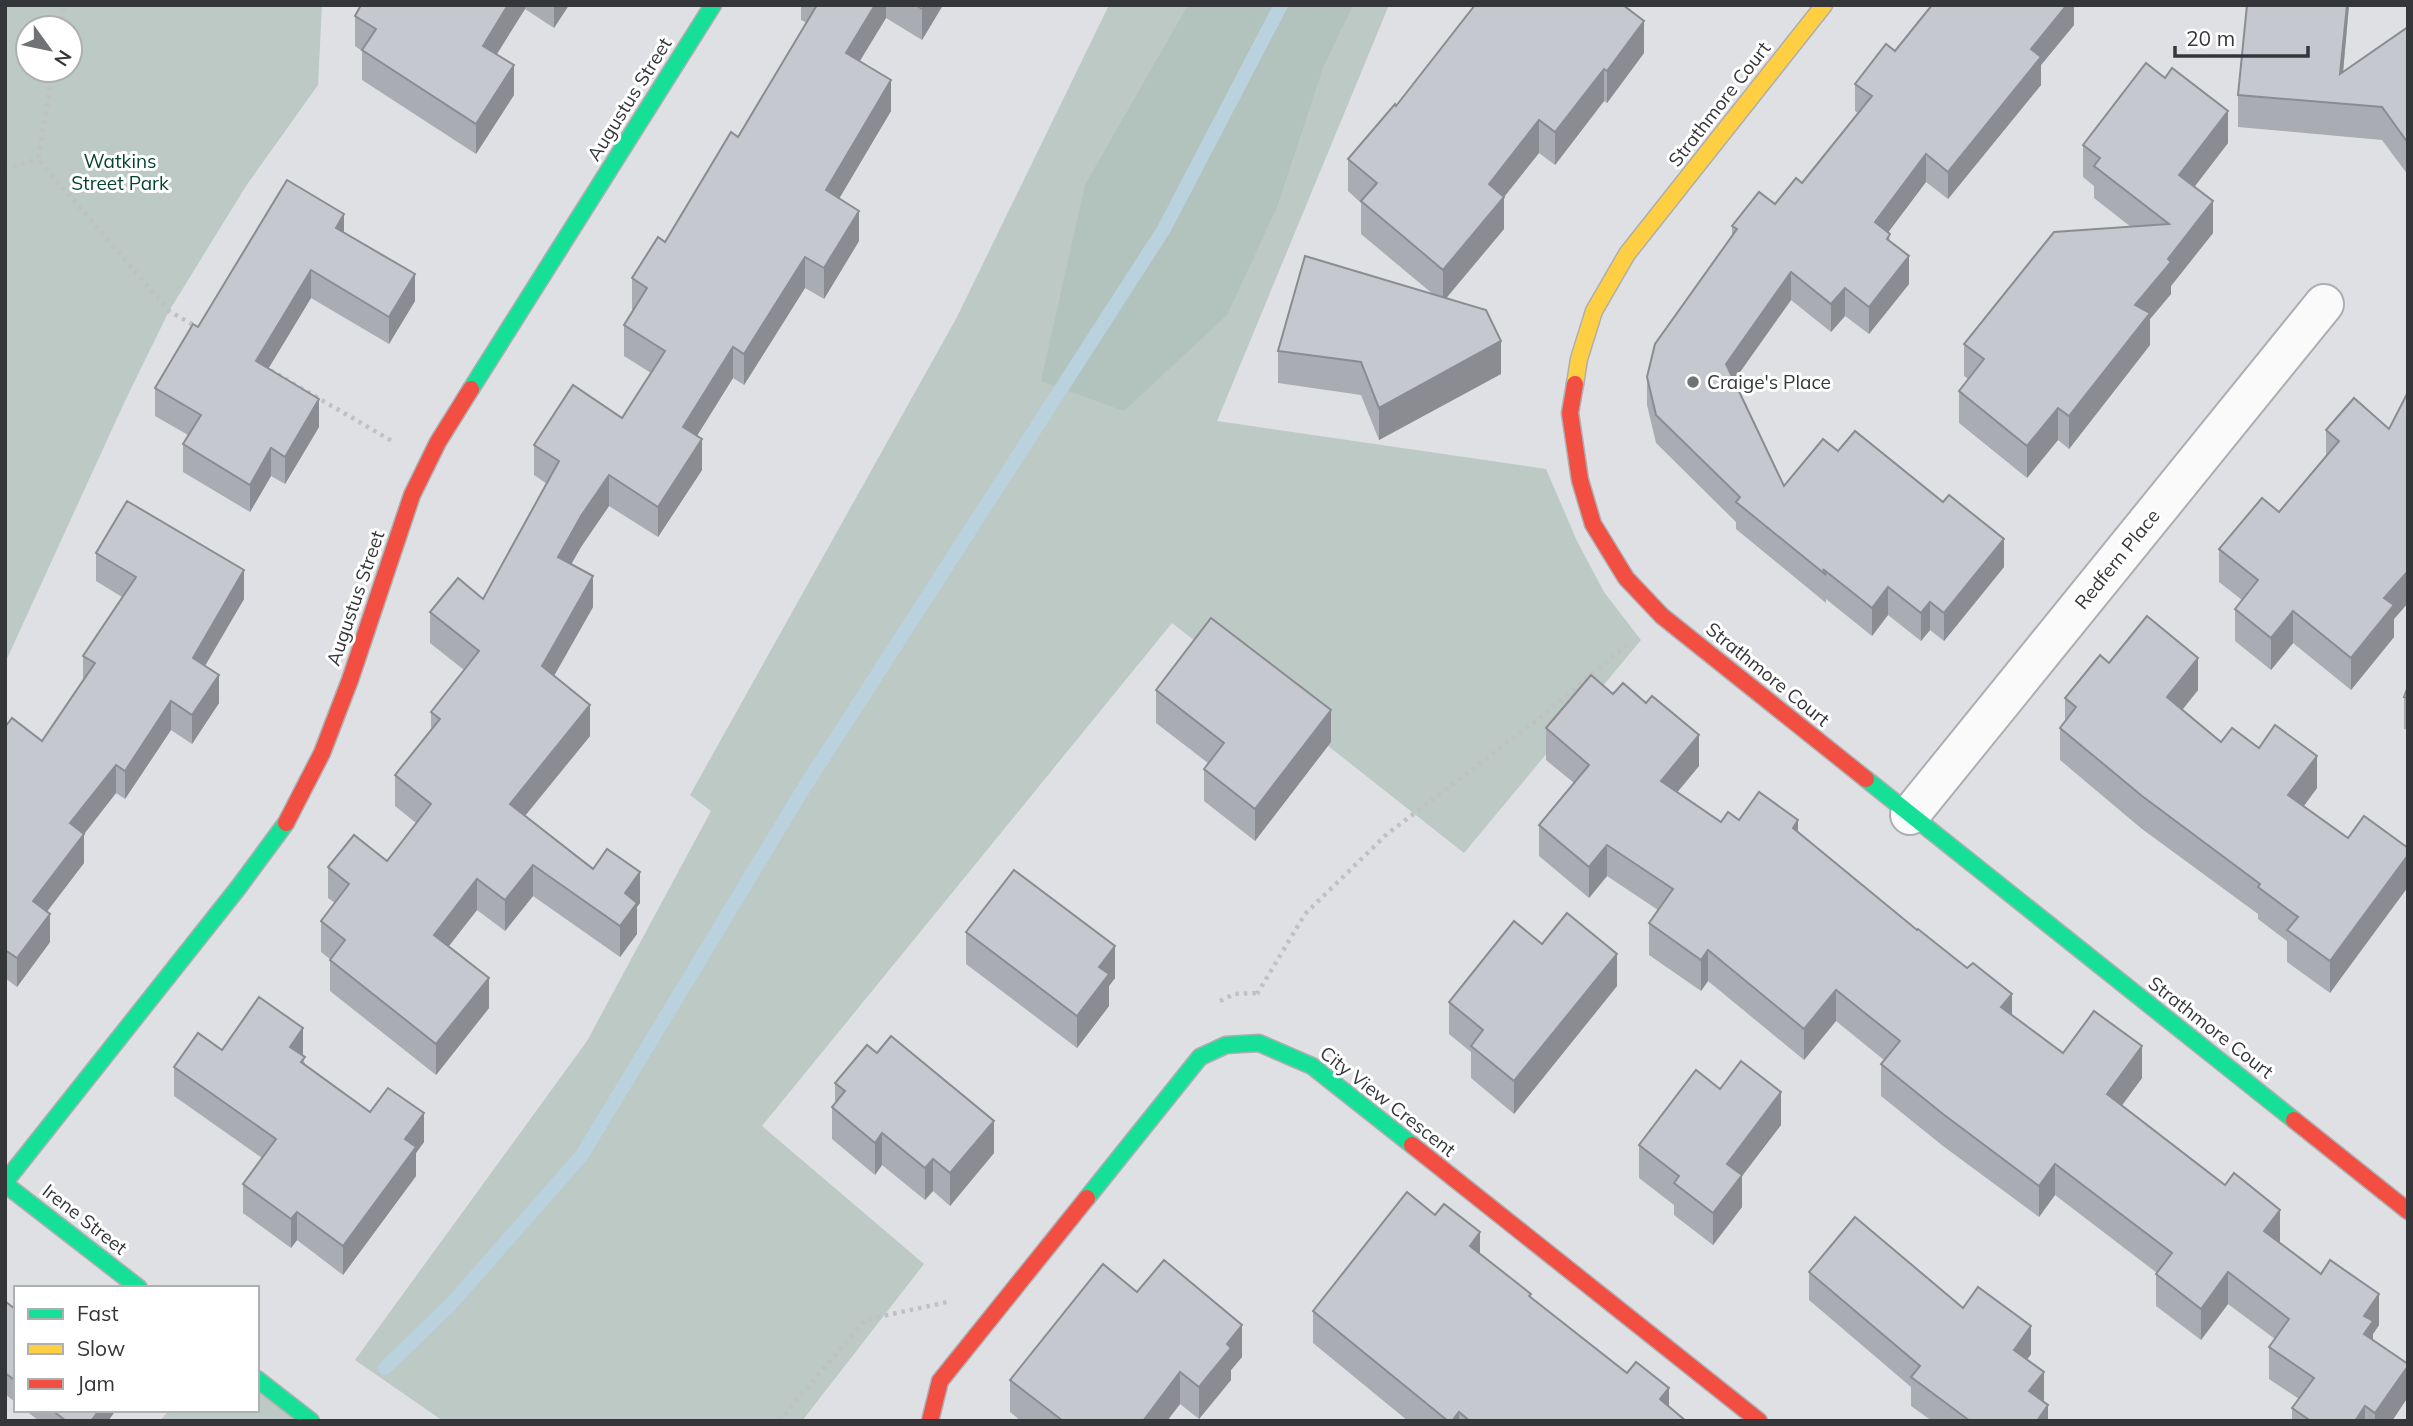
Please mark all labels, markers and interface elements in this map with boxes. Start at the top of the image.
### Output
north arrow [14,14,84,84]
scale bar [2175,14,2308,58]
text: 20 m [2186,25,2235,51]
street label: Augustus Street [581,32,677,165]
street label: Strathmore Court [1663,36,1776,171]
text: N [49,46,77,71]
park label: Watkins Street Park [71,149,169,195]
place label: Craige's Place [1707,370,1831,394]
marker: Craige's Place [1685,374,1701,390]
street label: Redfern Place [2069,504,2165,614]
street label: Augustus Street [321,527,389,669]
street label: Strathmore Court [1701,617,1835,731]
street label: Strathmore Court [2144,971,2279,1084]
street label: City View Crescent [1315,1041,1461,1162]
street label: Irene Street [38,1178,132,1260]
legend [14,1286,259,1412]
text: Fast [77,1300,119,1326]
text: Slow [77,1335,125,1361]
text: Jam [77,1370,115,1396]

